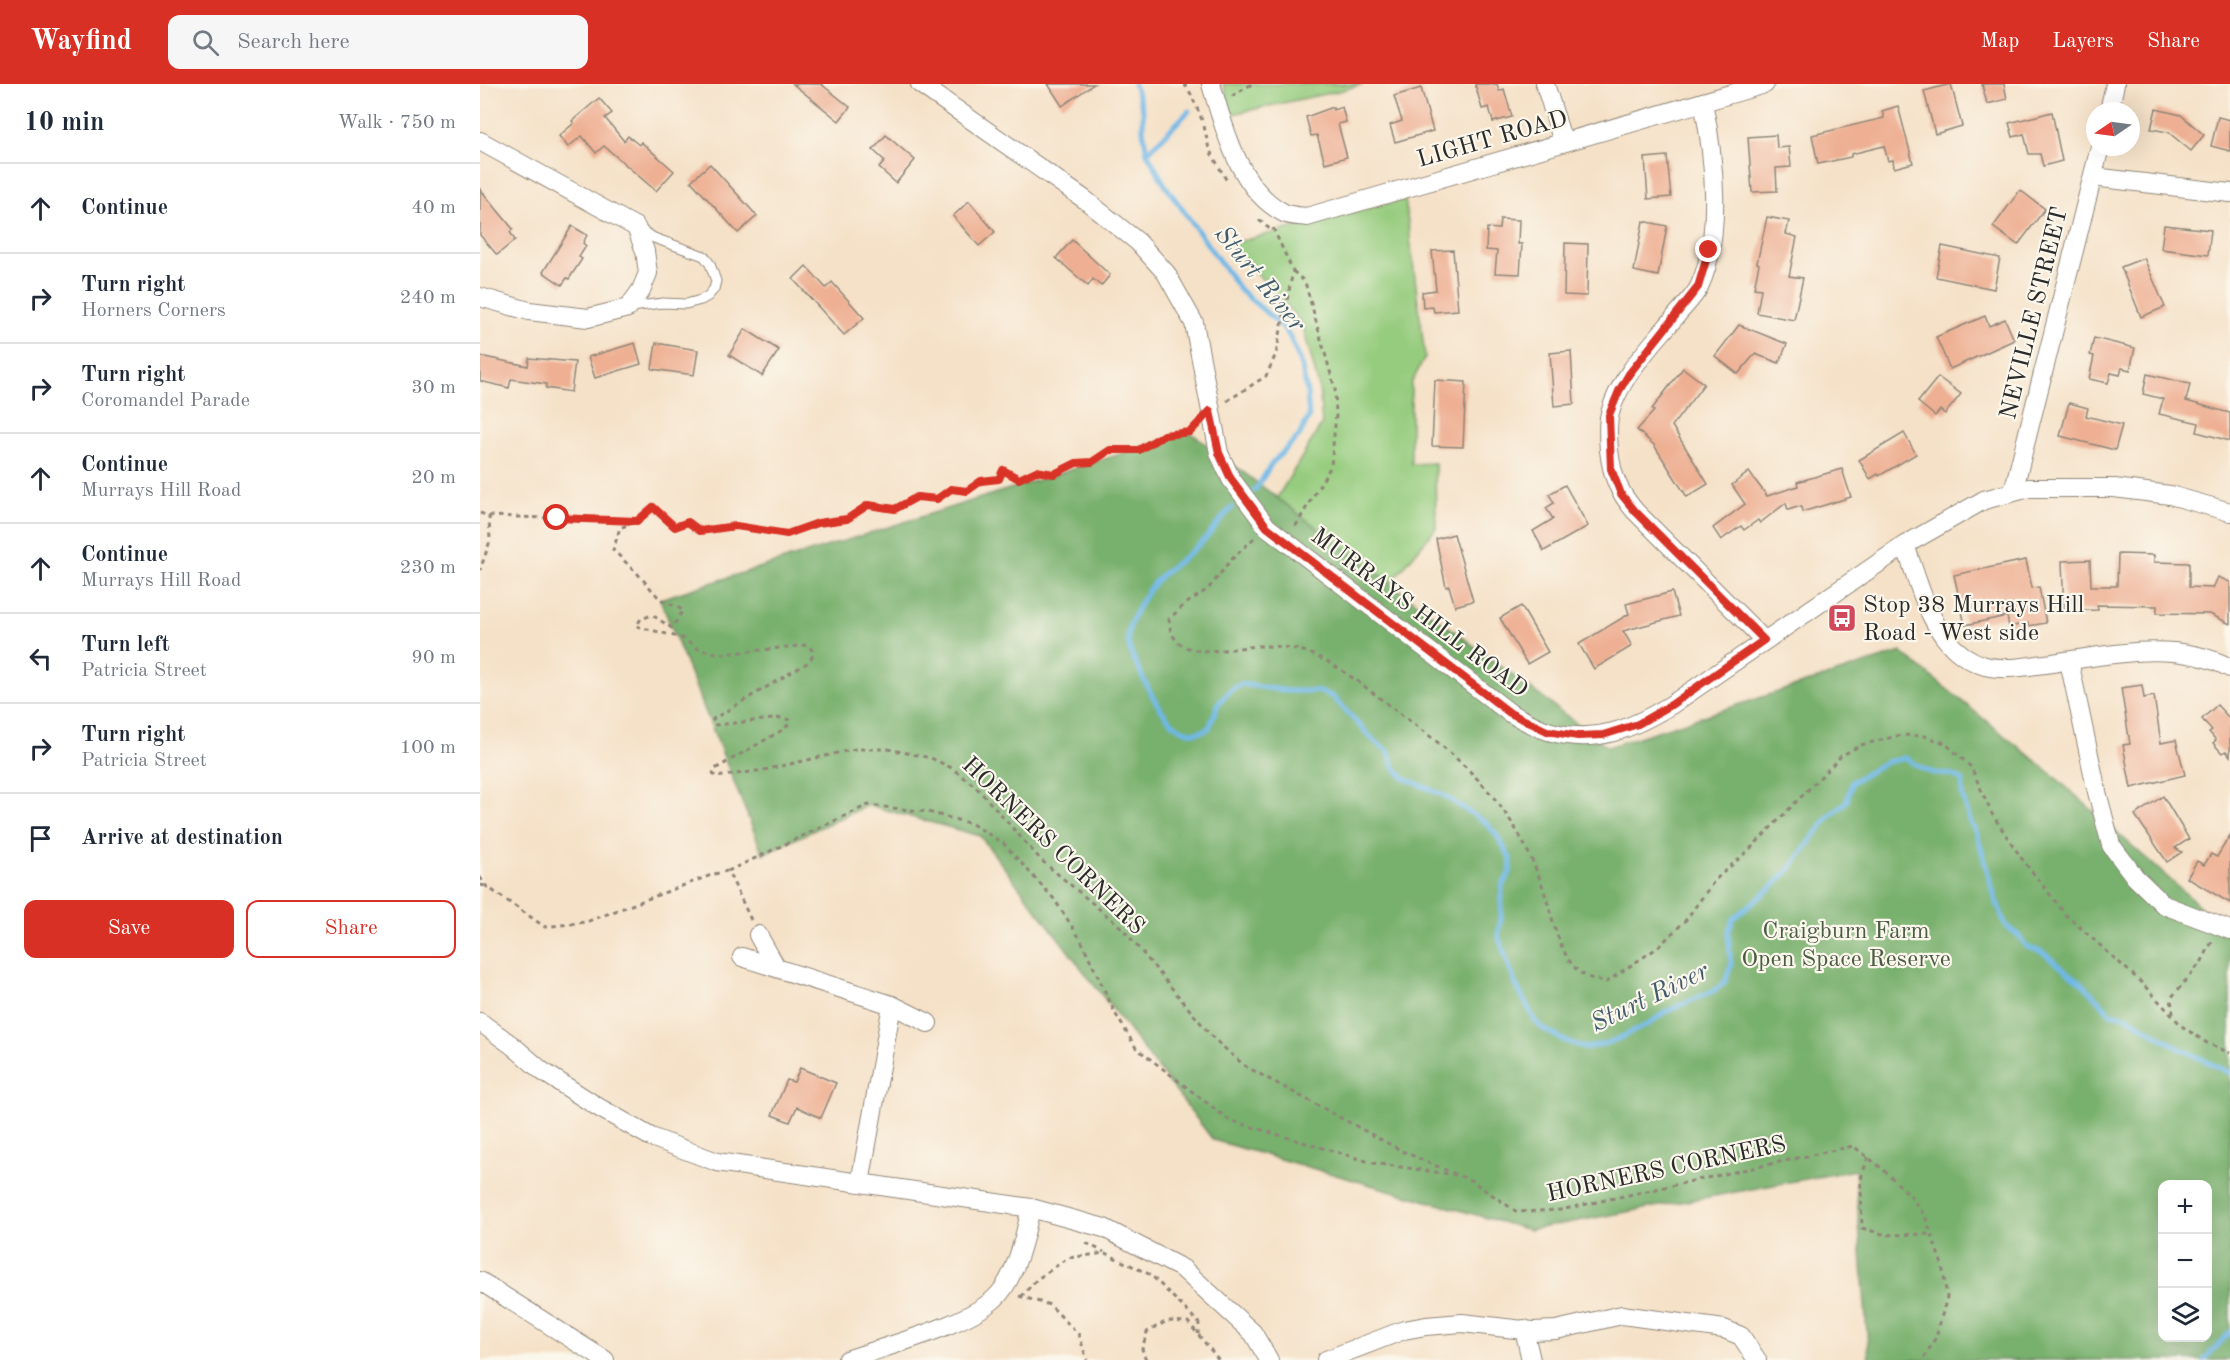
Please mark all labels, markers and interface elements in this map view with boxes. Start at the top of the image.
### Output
search box [168,15,588,69]
icon: search [189,26,222,59]
text: Wayfind [30,28,132,56]
text: Search here [237,31,350,53]
text: Map [1980,31,2019,52]
text: Layers [2052,31,2114,52]
text: Share [2147,31,2200,52]
north arrow [2086,102,2140,156]
street label: LIGHT ROAD [1415,107,1570,173]
text: 10 min [24,110,104,136]
text: Walk · 750 m [337,113,456,133]
icon: ahead [24,192,57,225]
text: Continue [81,197,168,219]
text: 40 m [411,198,456,218]
street label: NEVILLE STREET [1997,205,2073,422]
water label: Sturt River [1209,221,1310,338]
route end [1695,236,1721,262]
text: Turn right [81,274,185,296]
icon: right [24,282,57,315]
text: 240 m [400,288,456,308]
text: Horners Corners [81,301,226,321]
text: Turn right [81,364,185,386]
icon: right [24,372,57,405]
text: 30 m [411,378,456,398]
text: Coromandel Parade [81,391,250,411]
text: Continue [81,454,168,476]
icon: ahead [24,462,57,495]
text: 20 m [411,468,456,488]
text: Murrays Hill Road [81,481,241,501]
route start [543,504,569,530]
street label: MURRAYS HILL ROAD [1306,524,1532,703]
text: Continue [81,544,168,566]
icon: ahead [24,552,57,585]
text: 230 m [400,558,456,578]
text: Murrays Hill Road [81,571,241,591]
place label: Stop 38 Murrays Hill Road - West side [1863,594,2084,646]
bus stop icon: Stop 38 Murrays Hill Road - West side [1826,602,1858,634]
text: Turn left [81,634,170,656]
icon: left [24,642,57,675]
text: 90 m [411,648,456,668]
text: Patricia Street [81,661,207,681]
text: Turn right [81,724,185,746]
icon: right [24,732,57,765]
text: 100 m [400,738,456,758]
text: Patricia Street [81,751,207,771]
street label: HORNERS CORNERS [957,753,1149,940]
icon: arrive [24,822,57,855]
text: Arrive at destination [81,827,283,849]
button: Save [24,900,234,958]
button: Share [246,900,456,958]
park label: Craigburn Farm Open Space Reserve [1741,920,1951,972]
water label: Sturt River [1587,958,1714,1037]
street label: HORNERS CORNERS [1545,1133,1788,1207]
map controls [2158,1180,2212,1342]
button: + [2158,1180,2212,1234]
button: − [2158,1234,2212,1288]
button: layers [2158,1288,2212,1342]

